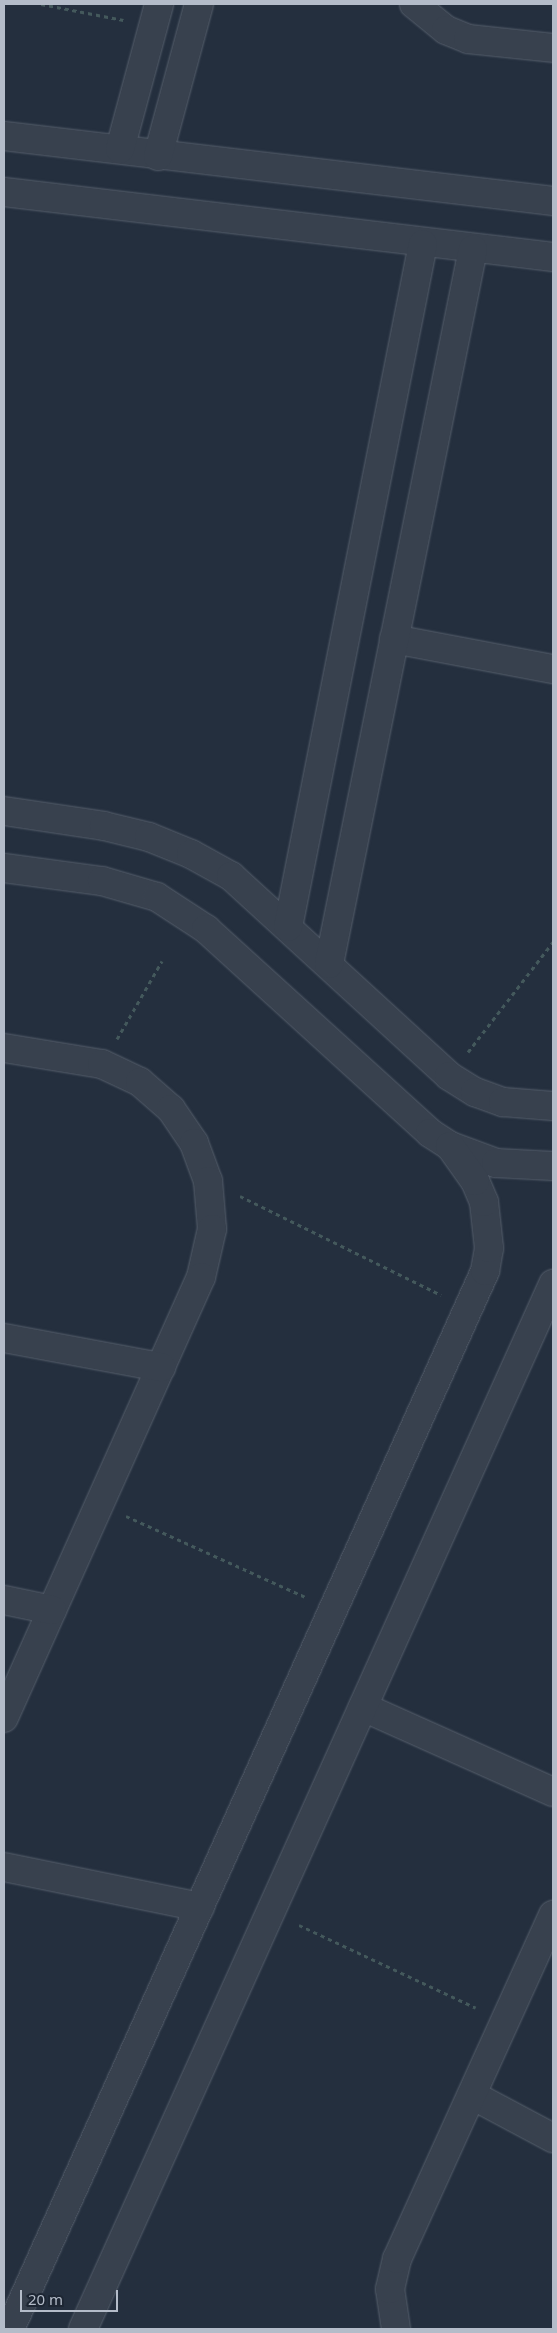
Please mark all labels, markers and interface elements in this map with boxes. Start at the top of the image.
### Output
scale bar [22,2280,120,2312]
text: 20 m [28,2289,63,2309]

